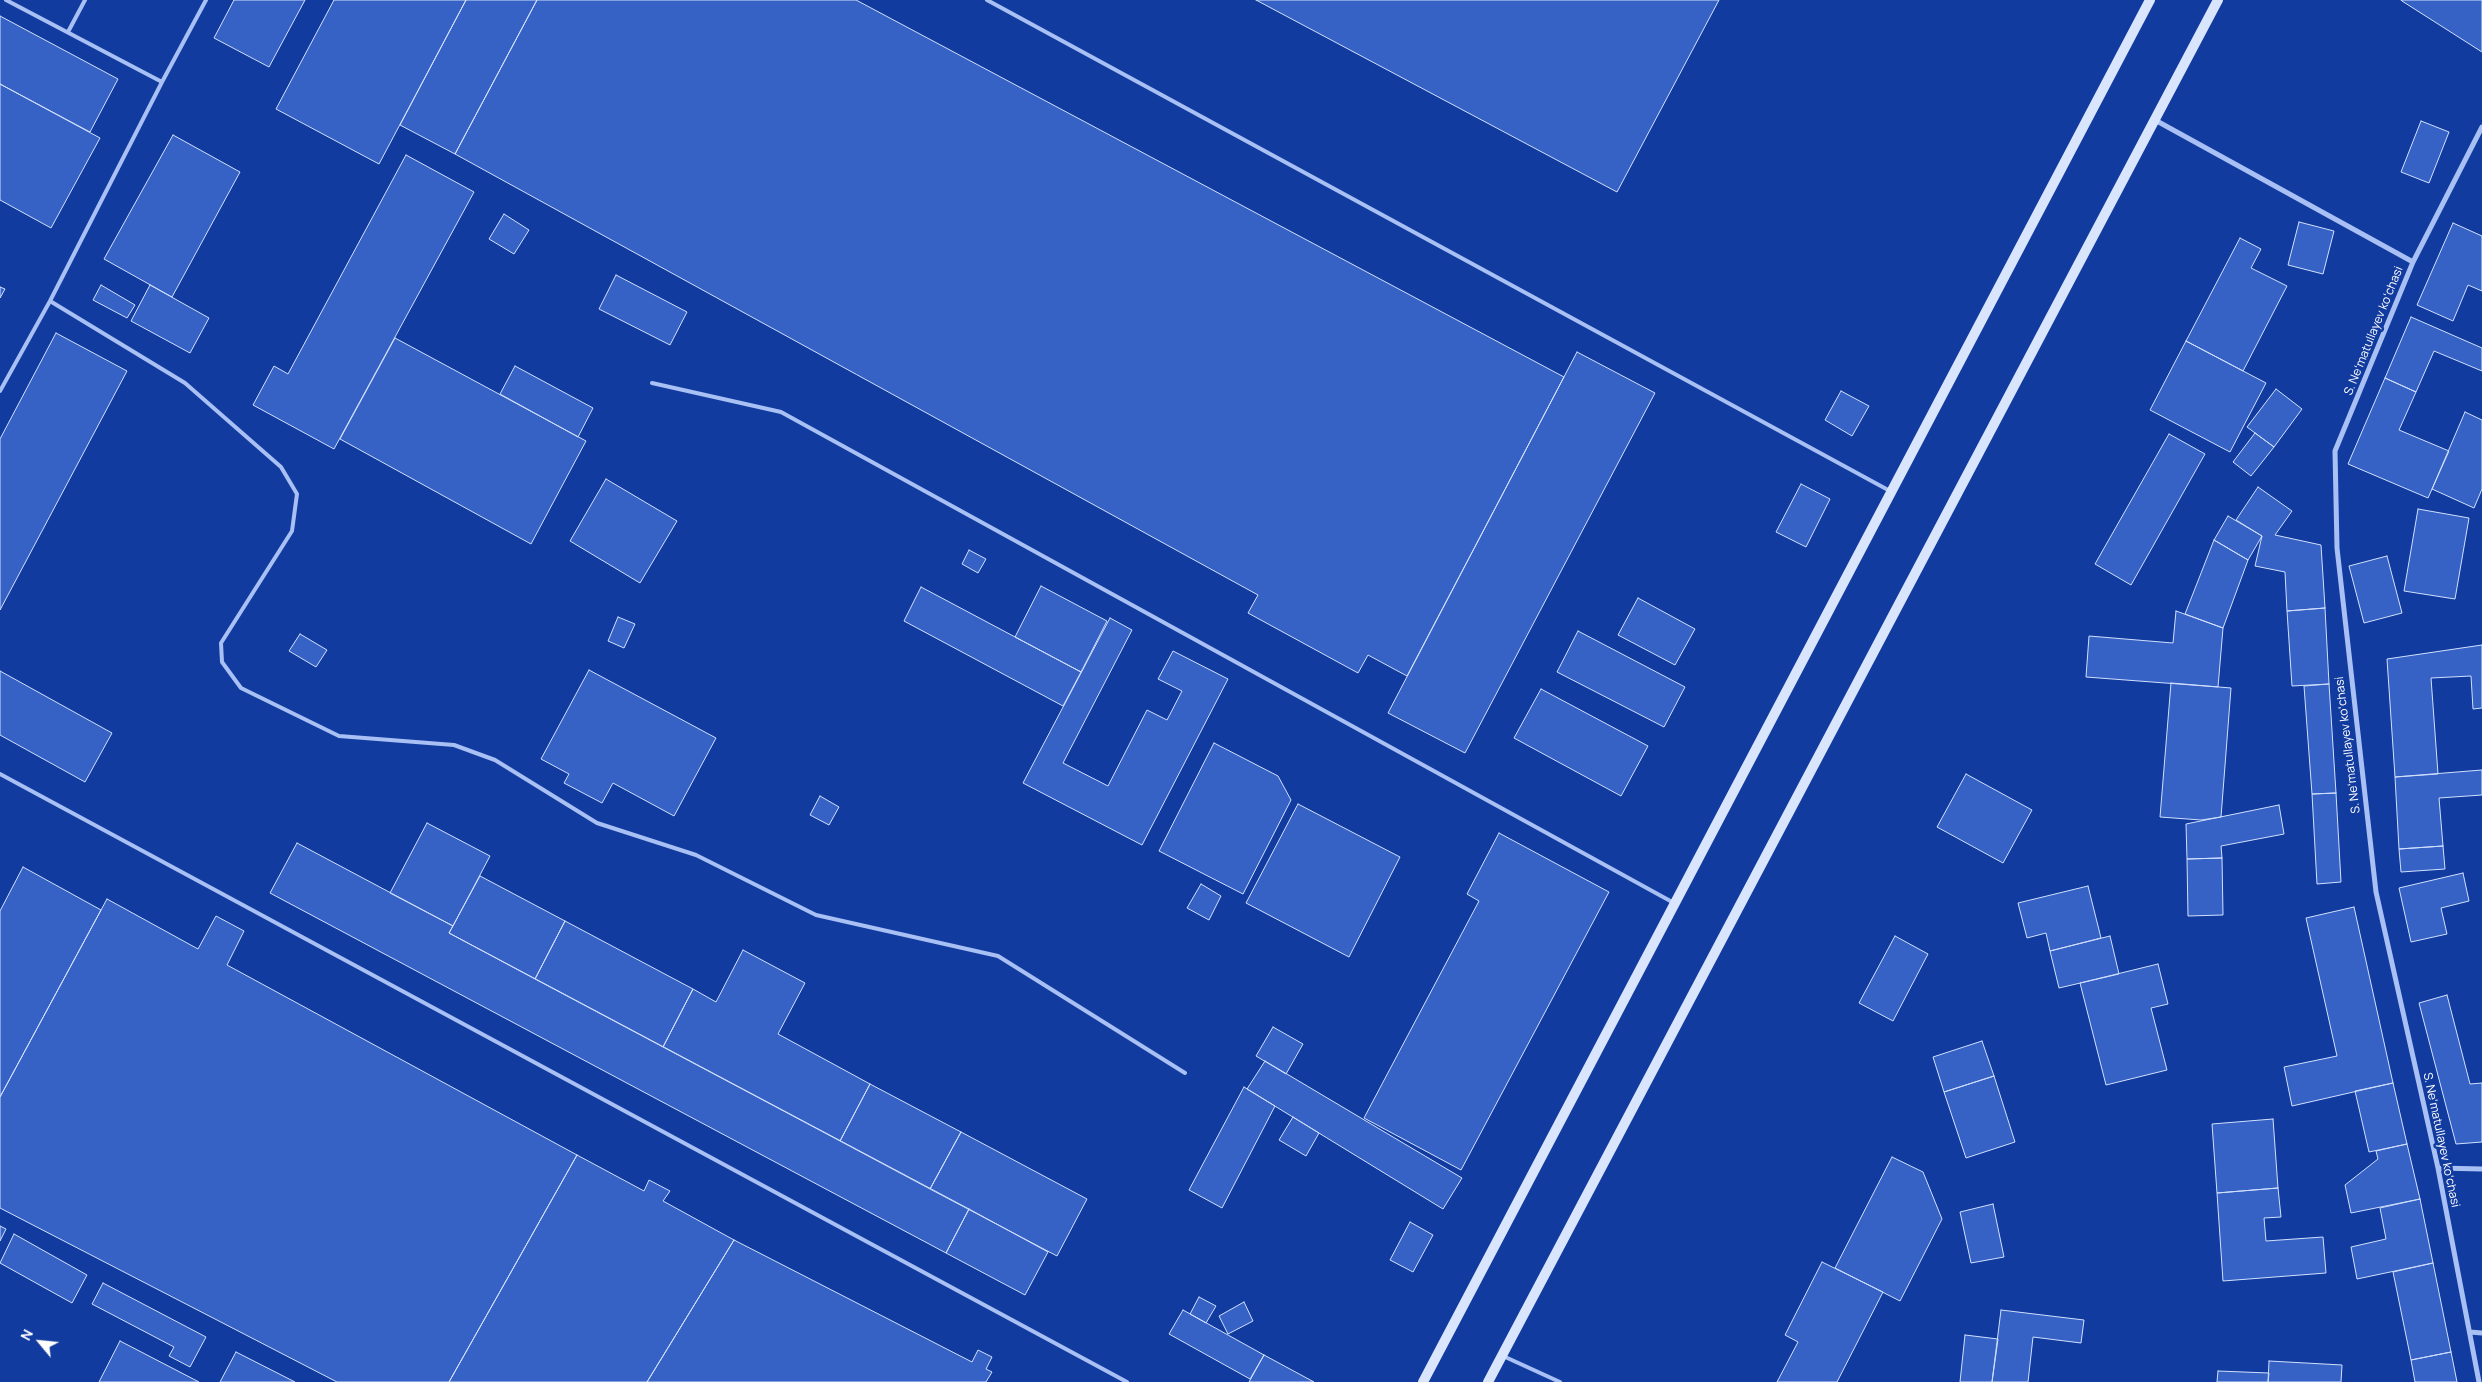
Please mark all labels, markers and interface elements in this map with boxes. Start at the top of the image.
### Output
street label: S. Neʻmatullayev koʻchasi [2342,265,2406,397]
street label: S. Neʻmatullayev koʻchasi [2332,676,2364,814]
street label: S. Neʻmatullayev koʻchasi [2420,1071,2462,1209]
north arrow [15,1317,65,1367]
text: N [16,1326,37,1344]

